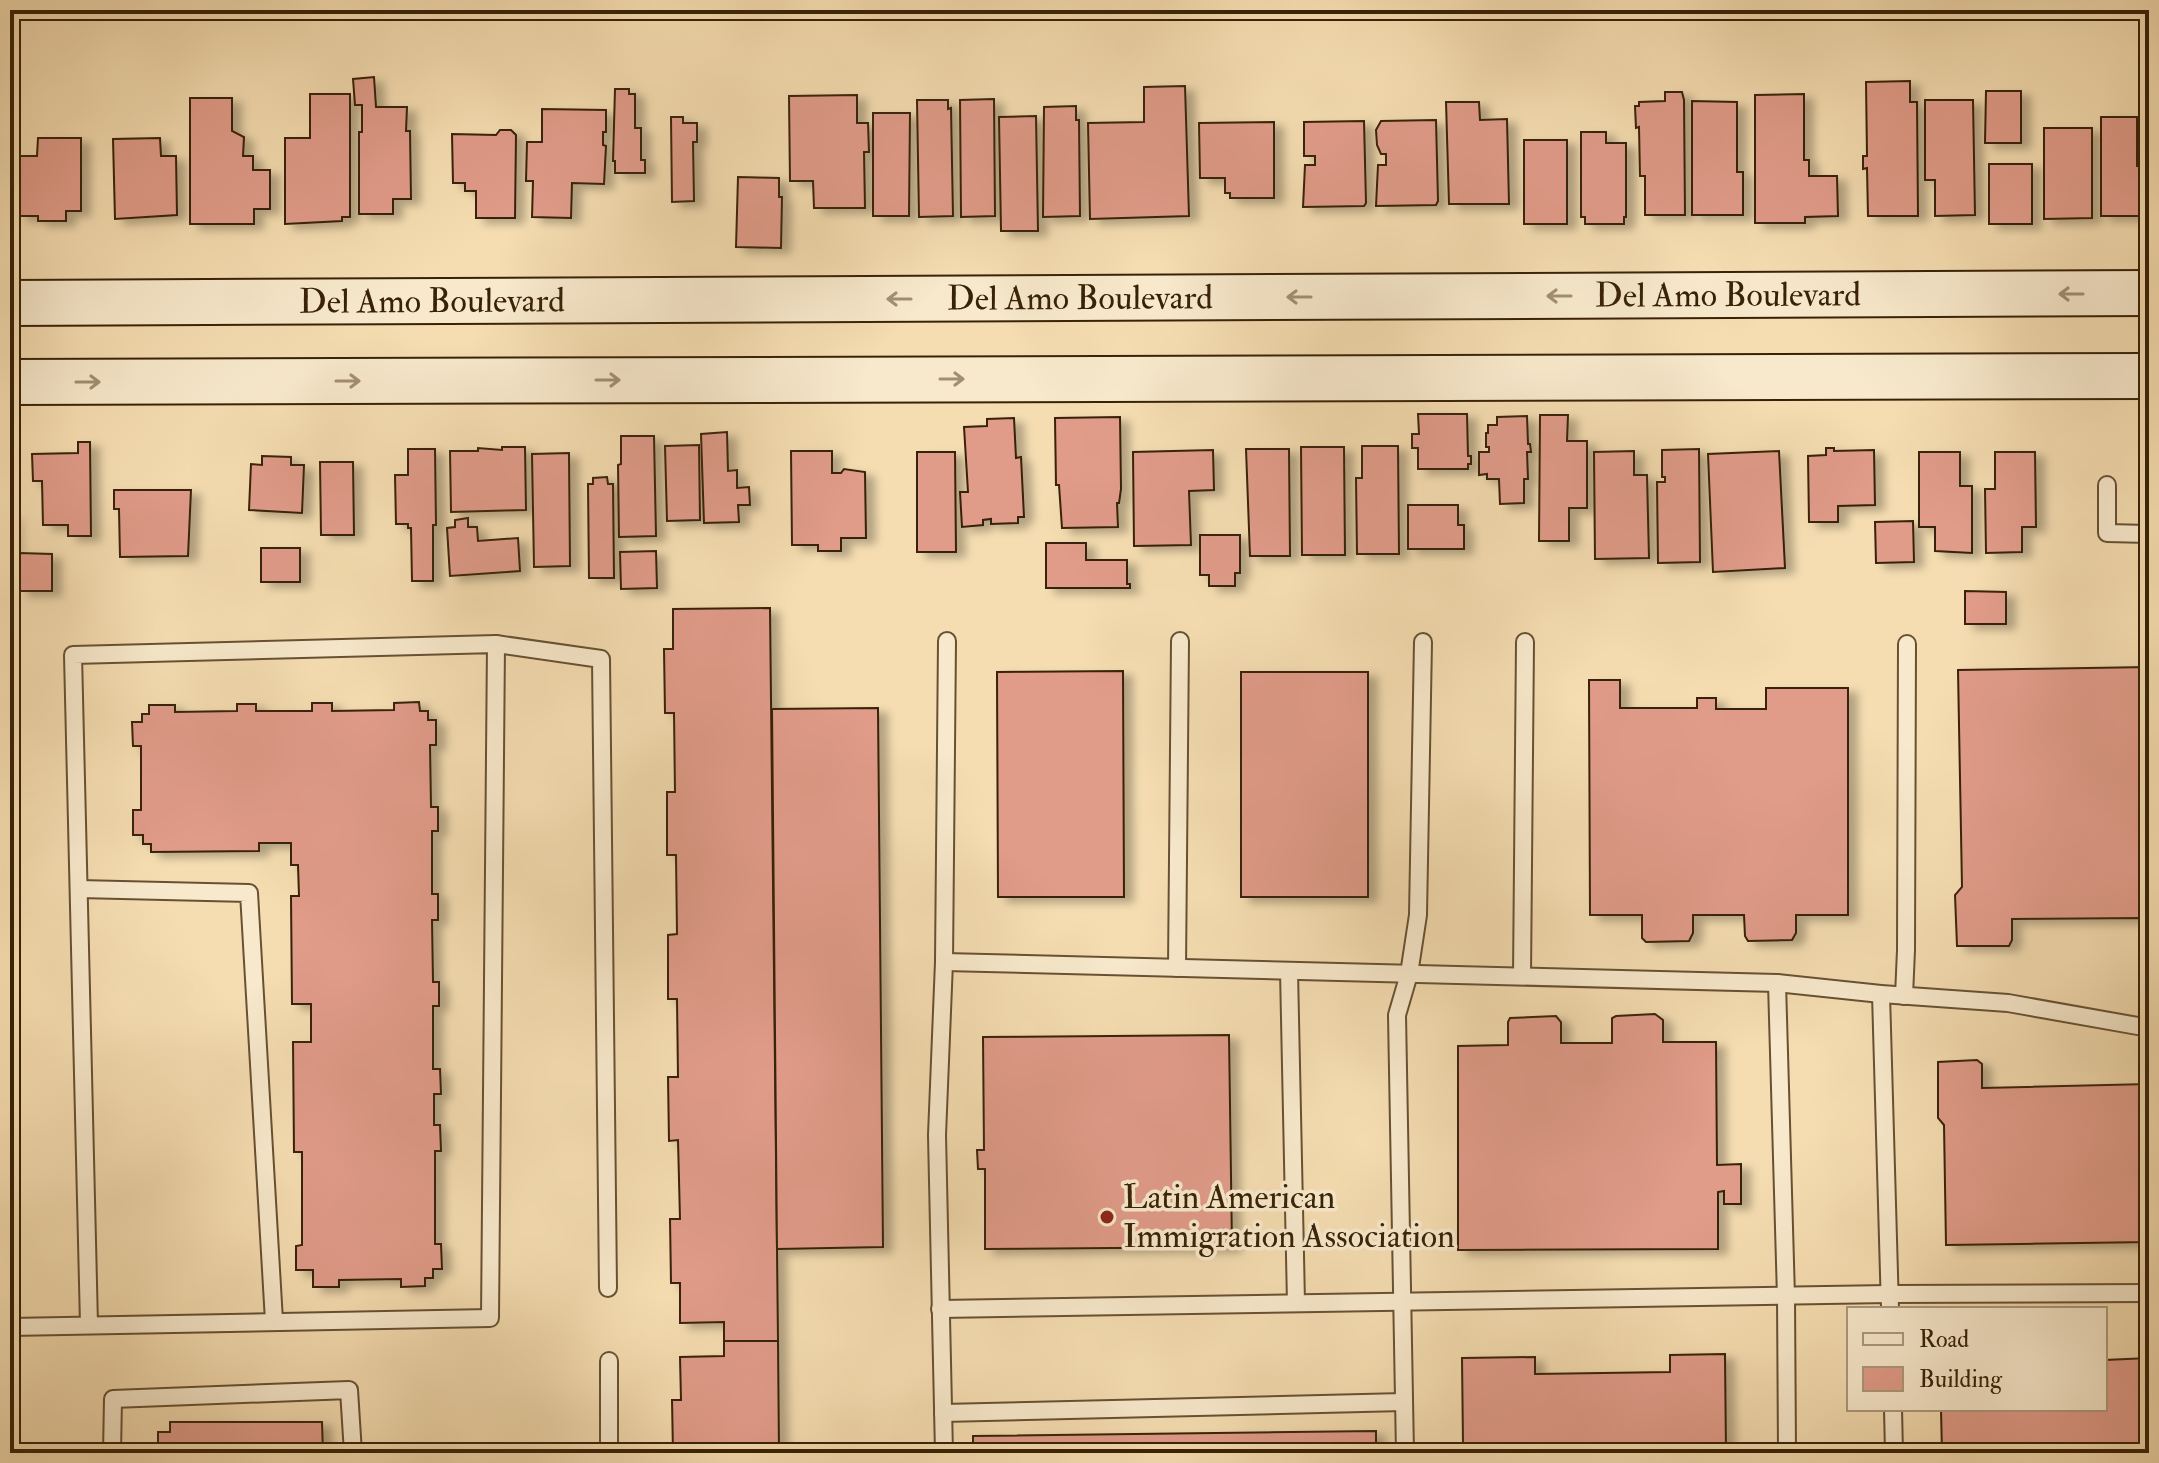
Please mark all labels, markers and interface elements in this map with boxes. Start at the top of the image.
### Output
street label: Del Amo Boulevard [1595,273,1861,317]
street label: Del Amo Boulevard [947,276,1213,320]
street label: Del Amo Boulevard [299,279,565,323]
one-way arrow [2058,286,2085,302]
one-way arrow [1546,288,1573,304]
one-way arrow [1286,289,1313,305]
one-way arrow [886,291,913,307]
one-way arrow [938,371,965,387]
one-way arrow [594,372,621,388]
one-way arrow [334,373,361,389]
one-way arrow [74,374,101,390]
place label: Latin American Immigration Association [1123,1176,1455,1258]
marker: Latin American Immigration Association [1098,1208,1116,1226]
legend [1847,1307,2107,1411]
text: Road [1919,1324,1969,1355]
text: Building [1919,1364,2003,1395]

